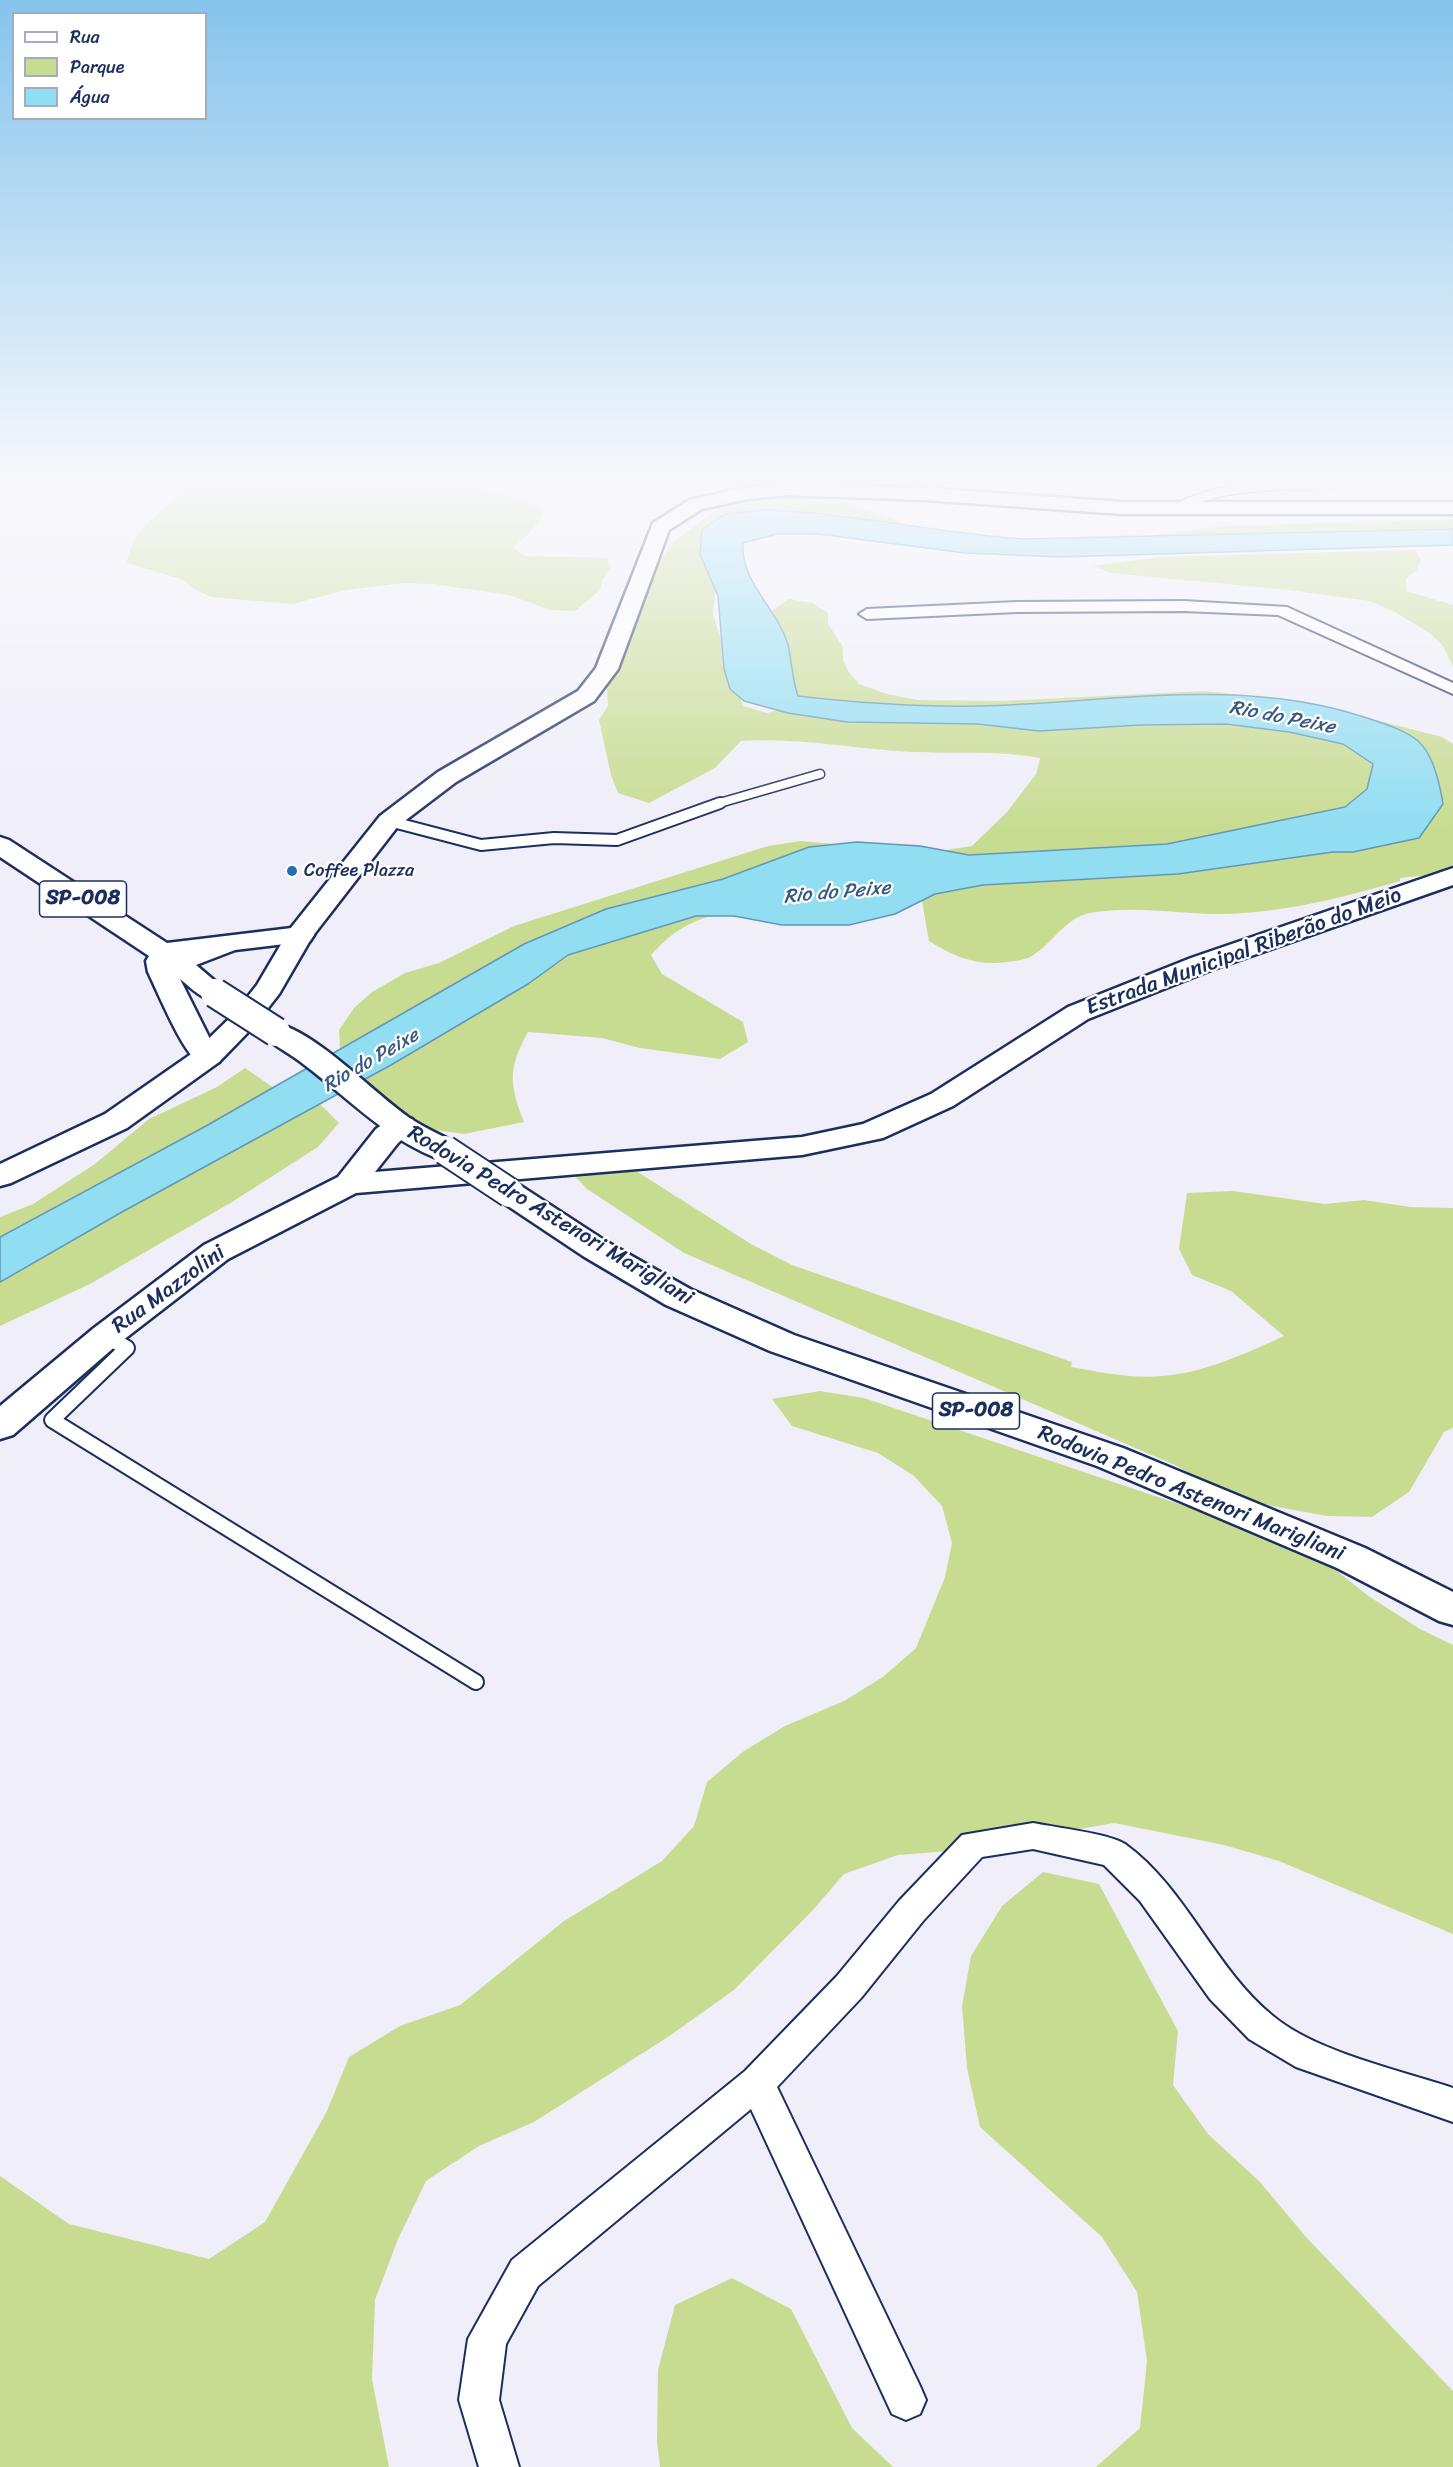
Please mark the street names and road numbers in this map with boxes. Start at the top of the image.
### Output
road number: SP-008 [40,881,127,917]
street label: Estrada Municipal Riberão do Meio [1083,882,1405,1022]
street label: Rodovia Pedro Astenori Marigliani [402,1120,698,1312]
street label: Rua Mazzolini [107,1240,231,1340]
road number: SP-008 [932,1393,1020,1429]
street label: Rodovia Pedro Astenori Marigliani [1034,1420,1348,1568]

